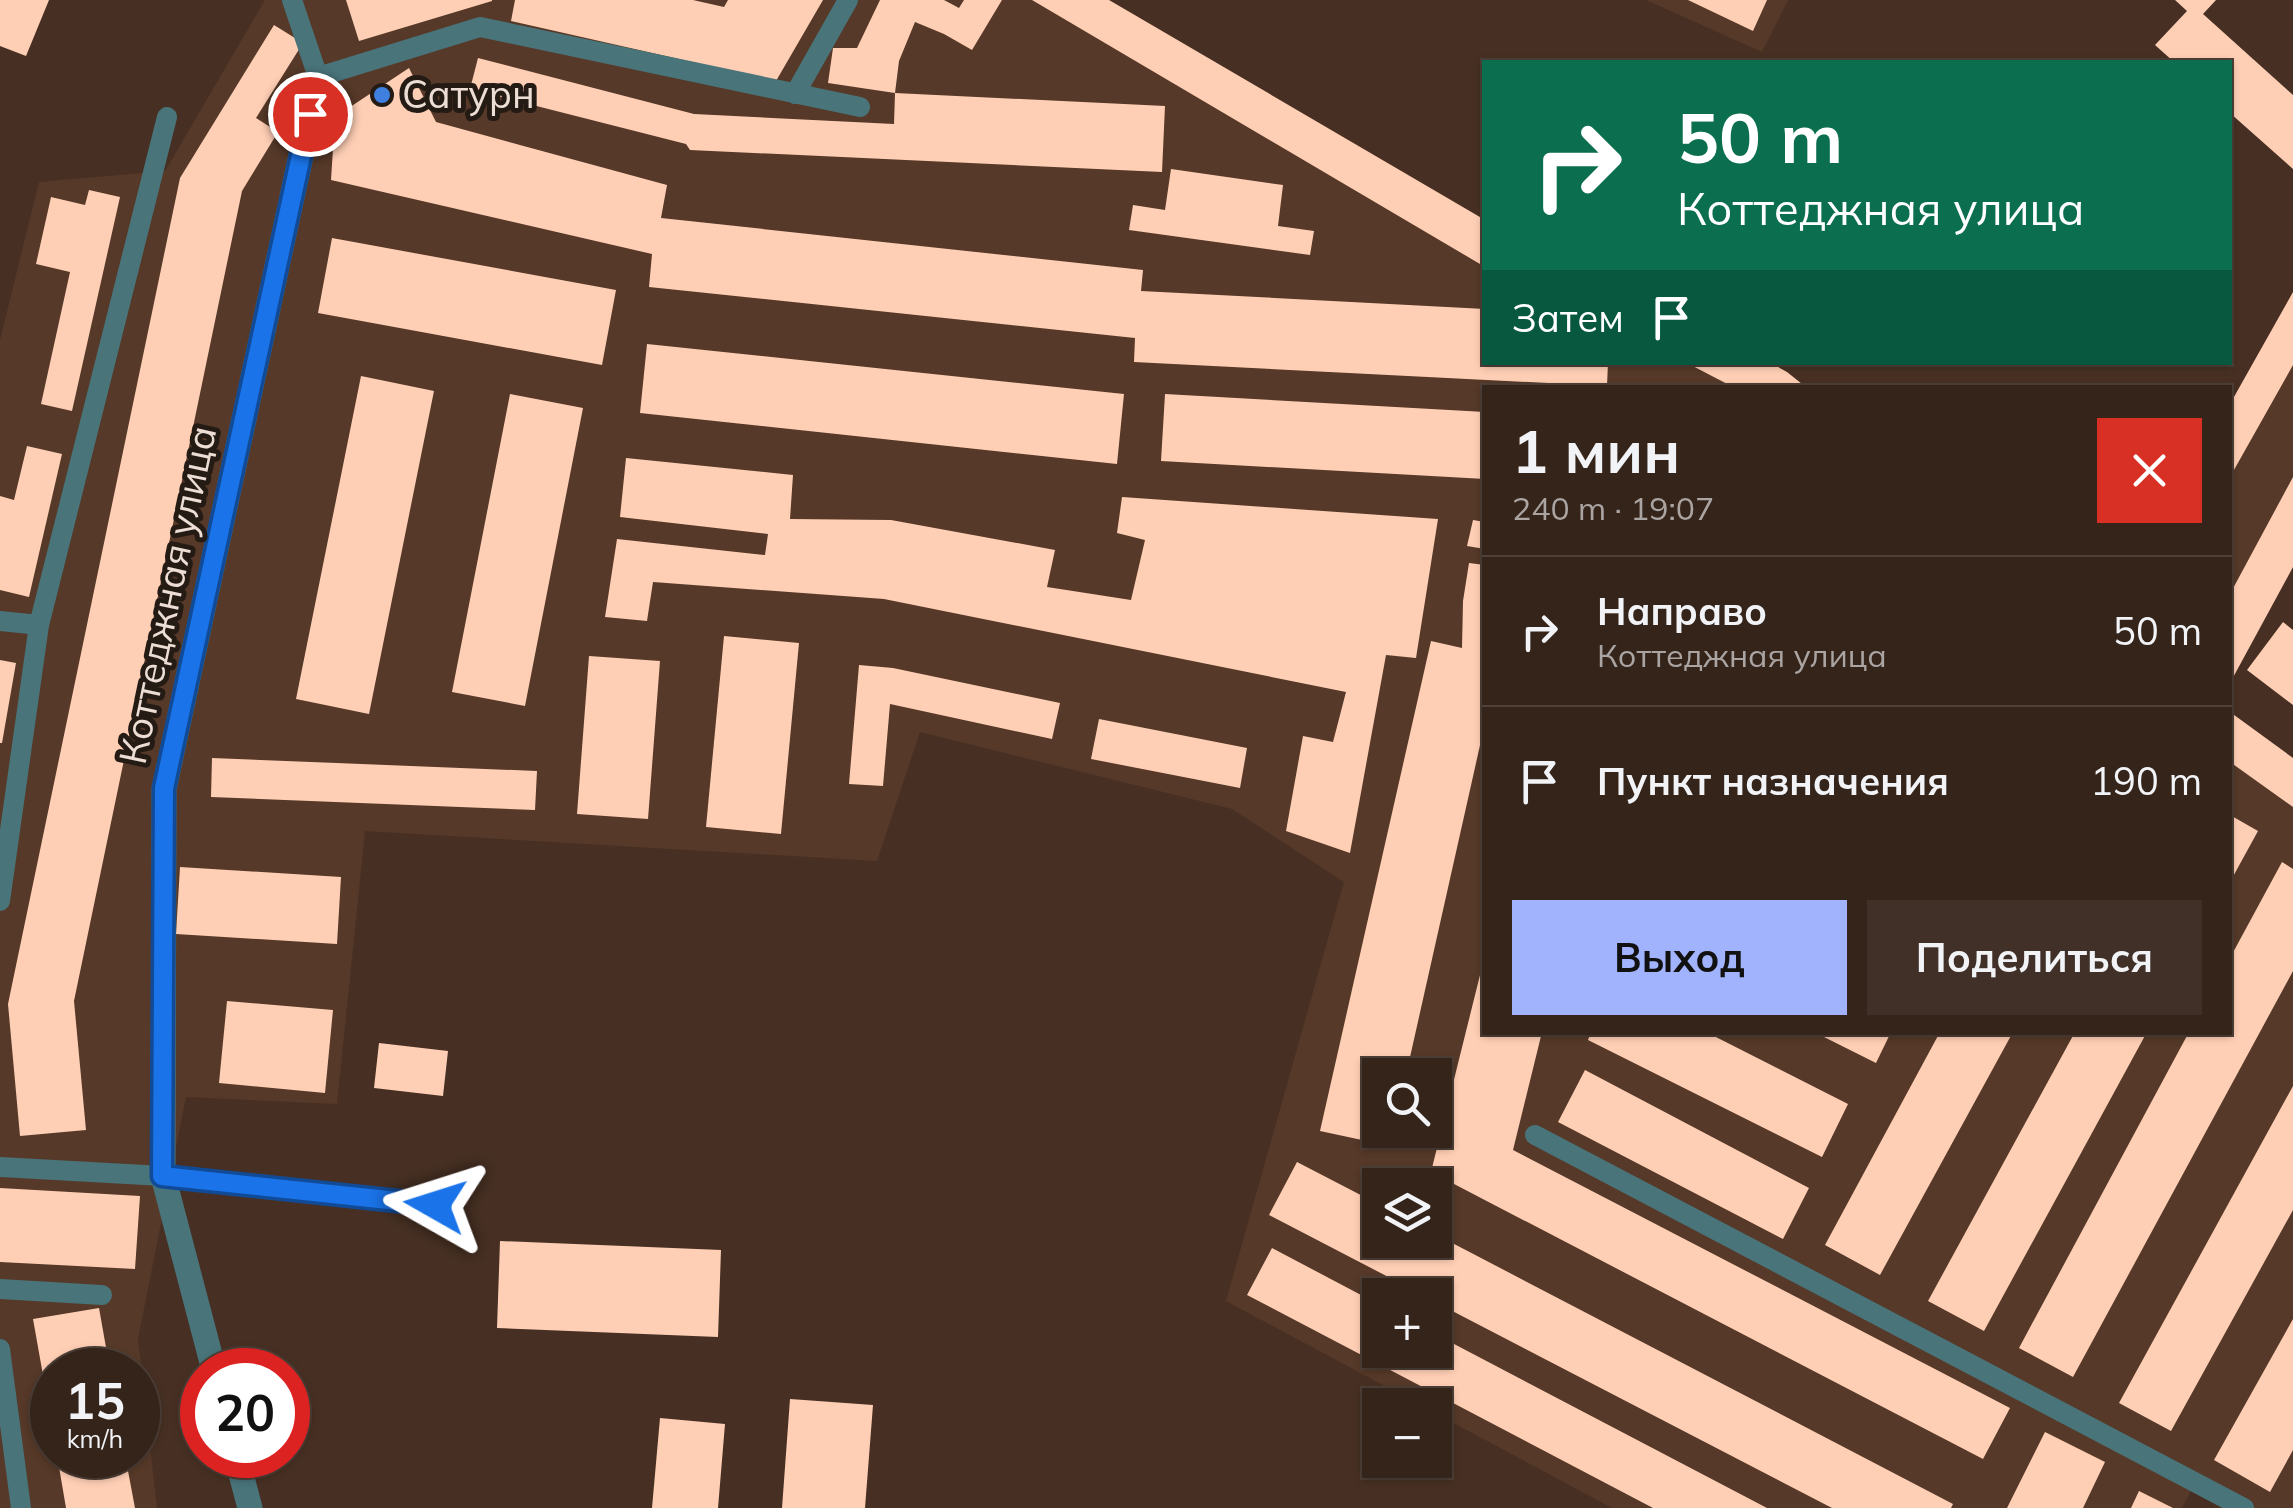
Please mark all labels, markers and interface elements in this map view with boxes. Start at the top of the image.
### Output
place label: Сатурн [402,70,535,118]
pin [268,72,353,157]
marker: Сатурн [371,84,393,106]
icon: arrive [283,87,338,142]
text: 50 m [1677,93,1843,181]
icon: right [1512,100,1642,230]
text: Коттеджная улица [1677,180,2084,236]
icon: arrive [1644,290,1699,345]
text: Затем [1512,294,1624,342]
text: 1 мин [1512,413,1680,488]
button: close [2097,418,2202,523]
street label: Коттеджная улица [108,422,226,768]
text: 240 m · 19:07 [1512,488,1714,528]
text: Направо [1597,587,1767,635]
icon: right [1512,604,1567,659]
text: 50 m [2113,607,2202,655]
text: Коттеджная улица [1597,635,1887,675]
icon: arrive [1512,754,1567,809]
text: Пункт назначения [1597,757,1949,805]
text: 190 m [2090,757,2202,805]
button: Выход [1512,900,1847,1015]
button: Поделиться [1867,900,2202,1015]
map controls [1362,1058,1452,1478]
button: search [1362,1058,1452,1148]
position arrow [383,1153,487,1257]
button: layers [1362,1168,1452,1258]
button: + [1362,1278,1452,1368]
speed limit sign: 20 [180,1348,310,1478]
text: 15 [65,1369,125,1432]
button: − [1362,1388,1452,1478]
text: km/h [67,1423,123,1454]

